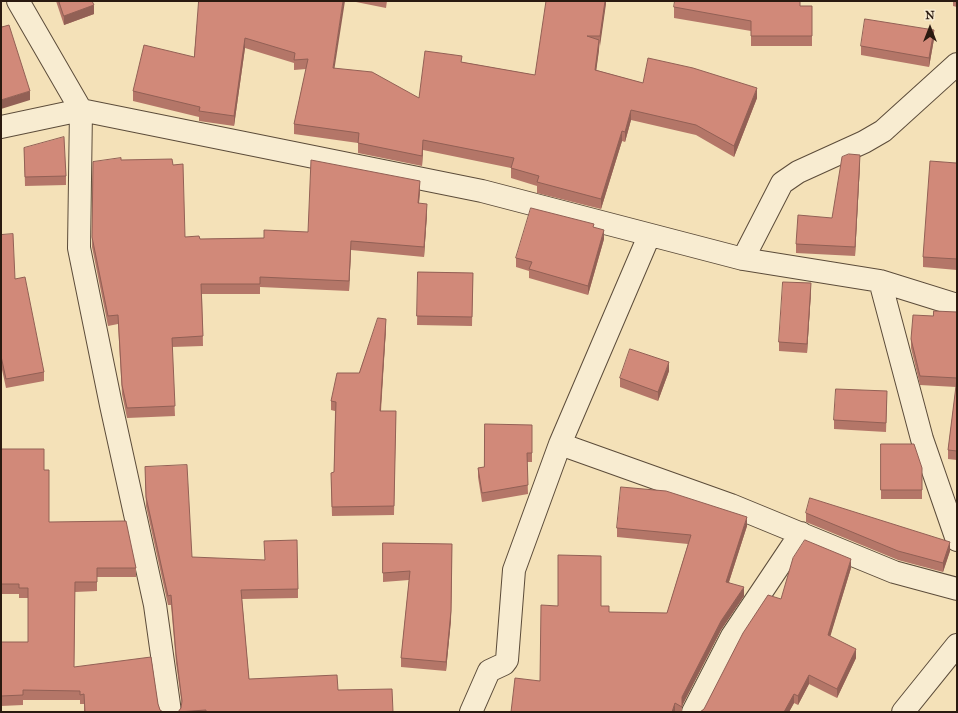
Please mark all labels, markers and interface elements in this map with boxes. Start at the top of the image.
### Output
north arrow [910,8,950,48]
text: N [925,9,935,22]

